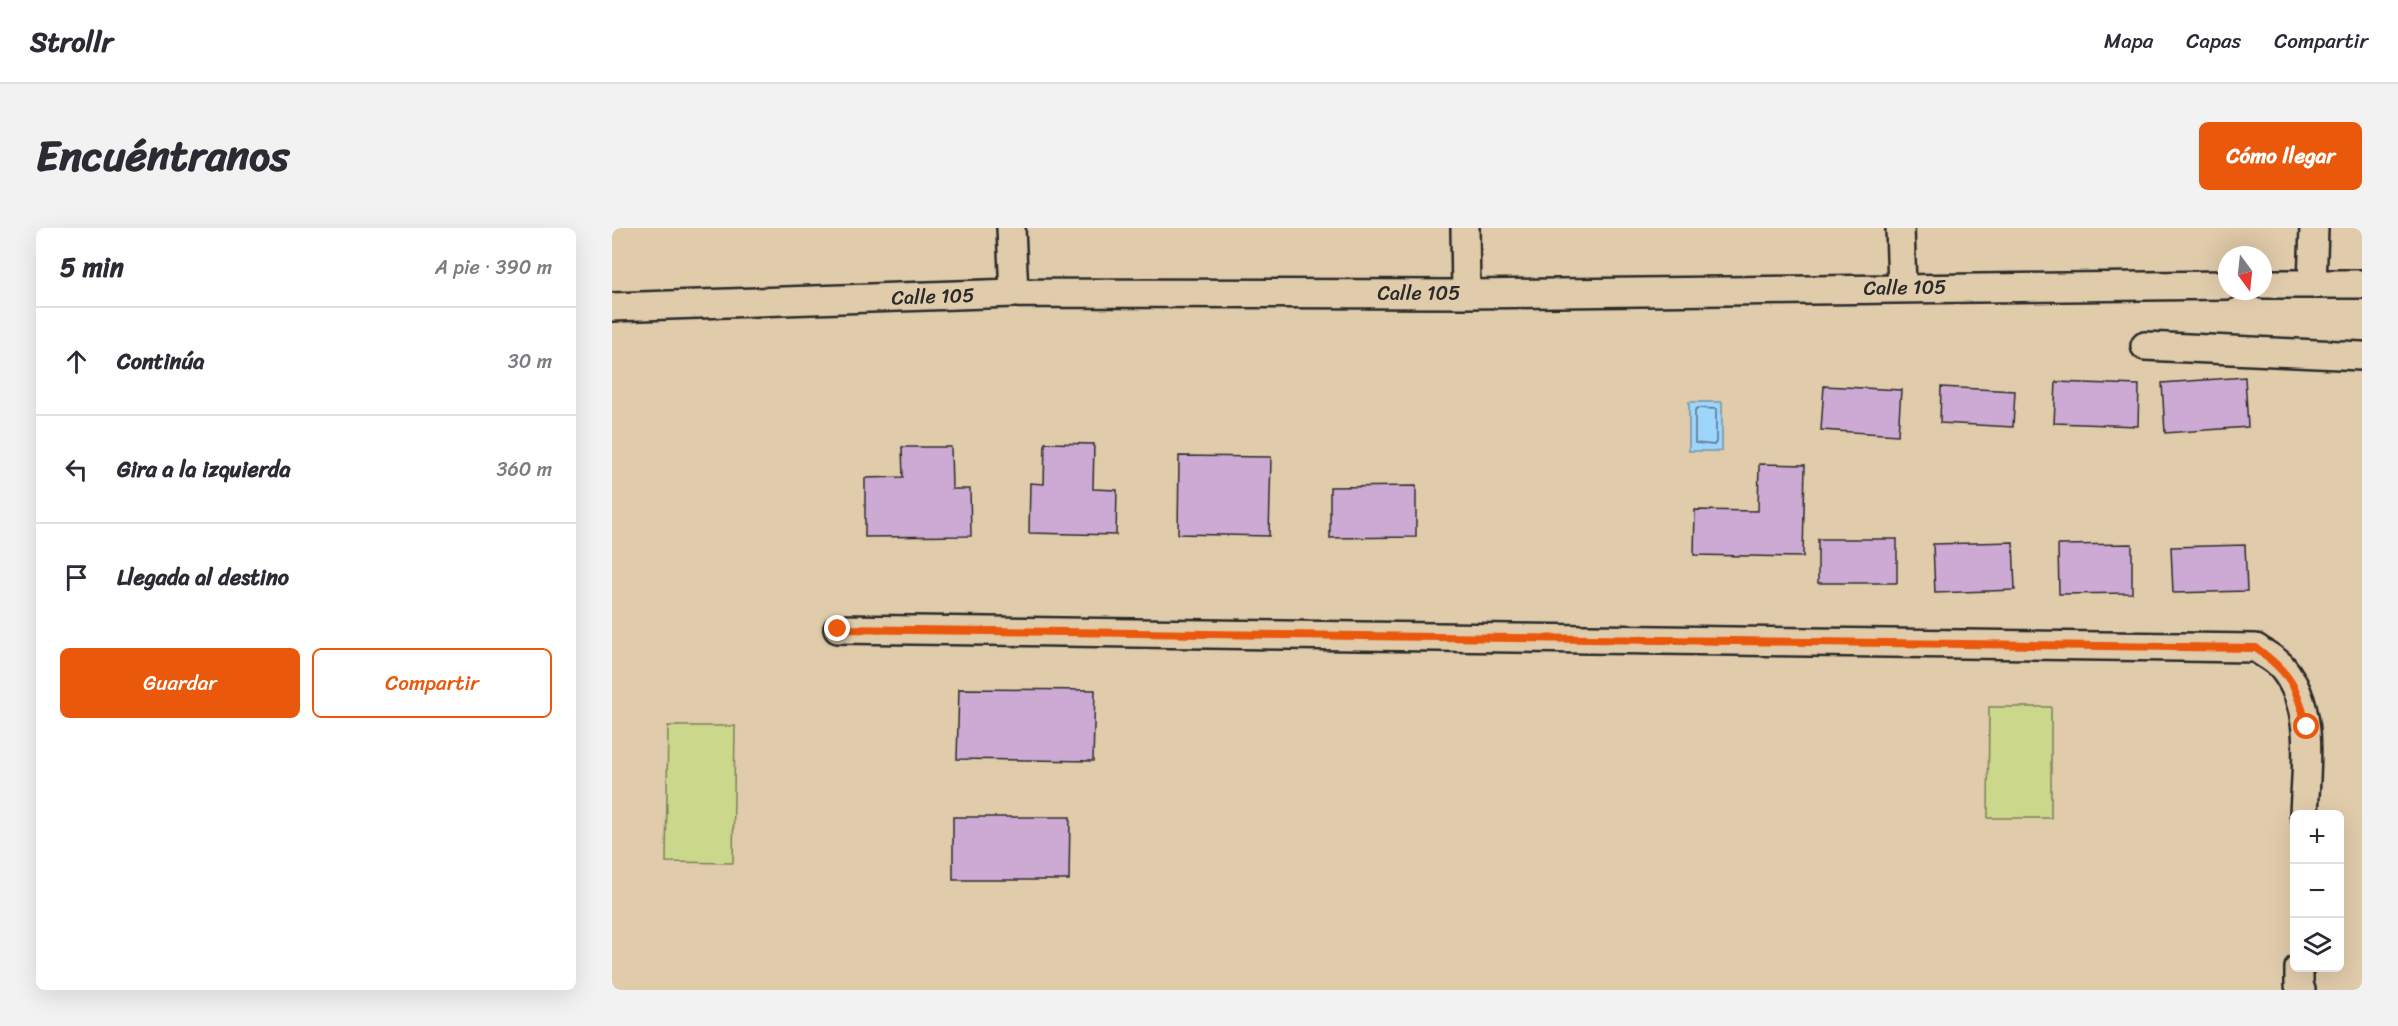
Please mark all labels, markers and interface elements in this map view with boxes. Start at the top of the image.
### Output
text: Strollr [30,17,113,66]
text: Mapa [2104,22,2153,60]
text: Capas [2186,22,2241,60]
text: Compartir [2274,22,2368,60]
text: Encuéntranos [36,119,289,193]
button: Cómo llegar [2199,122,2362,190]
text: 5 min [60,244,124,290]
north arrow [2218,246,2272,300]
text: A pie · 390 m [435,250,552,285]
street label: Calle 105 [1863,269,1947,306]
street label: Calle 105 [1378,276,1460,311]
street label: Calle 105 [891,278,975,315]
text: Continúa [117,342,204,381]
text: 30 m [508,344,552,379]
icon: ahead [60,345,93,378]
text: Gira a la izquierda [117,450,290,489]
text: 360 m [496,452,552,487]
icon: left [60,453,93,486]
text: Llegada al destino [117,558,289,597]
icon: arrive [60,561,93,594]
route end [824,615,850,641]
button: Guardar [60,648,300,718]
button: Compartir [312,648,552,718]
route start [2293,713,2319,739]
map controls [2290,810,2344,972]
button: + [2290,810,2344,864]
button: − [2290,864,2344,918]
button: layers [2290,918,2344,972]

